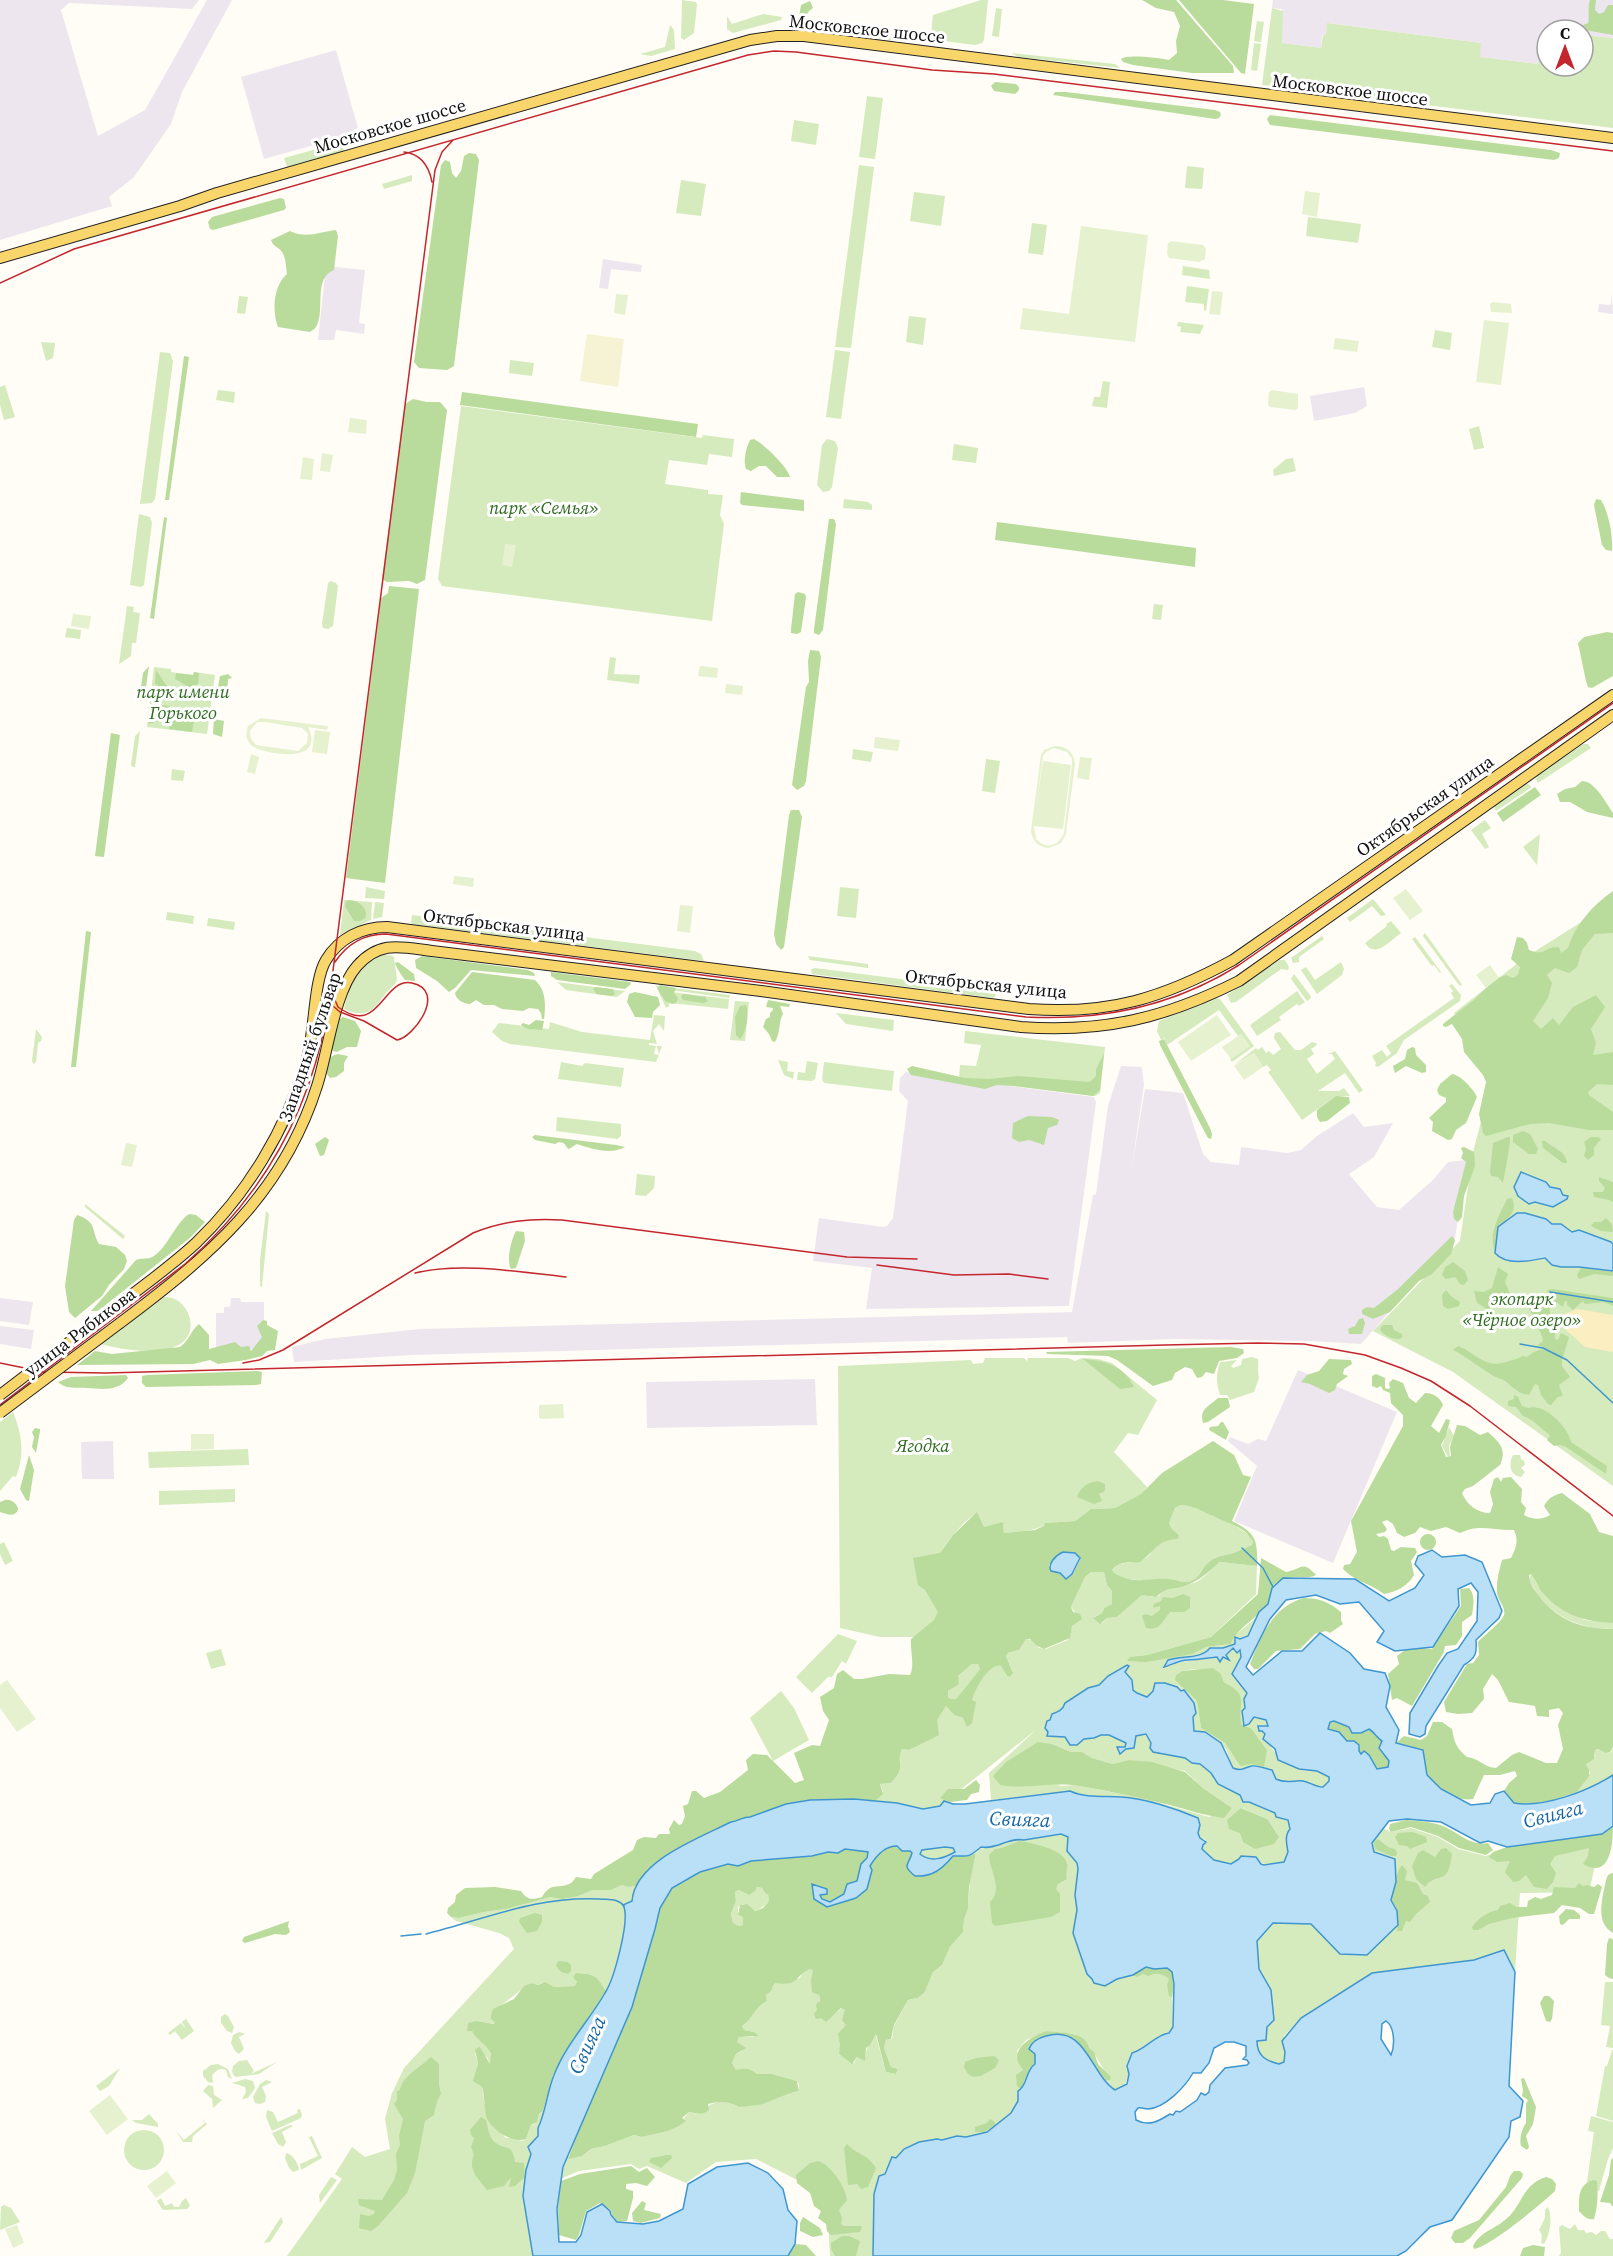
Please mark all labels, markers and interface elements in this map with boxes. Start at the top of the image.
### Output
street label: Московское шоссе [788,8,946,49]
north arrow [1535,18,1595,78]
text: С [1560,22,1570,44]
street label: Московское шоссе [1271,68,1429,111]
street label: Московское шоссе [311,92,469,159]
park label: парк «Семья» [489,495,599,520]
park label: парк имени Горького [136,679,230,725]
street label: Октябрьская улица [1351,748,1499,862]
street label: Октябрьская улица [422,902,587,947]
street label: Октябрьская улица [904,963,1069,1005]
street label: Западный бульвар [272,969,347,1125]
street label: улица Рябикова [19,1281,141,1382]
park label: экопарк «Чёрное озеро» [1462,1286,1582,1332]
park label: Ягодка [895,1433,950,1458]
water label: Свияга [1520,1793,1586,1835]
water label: Свияга [989,1804,1051,1834]
water label: Свияга [561,2011,613,2078]

